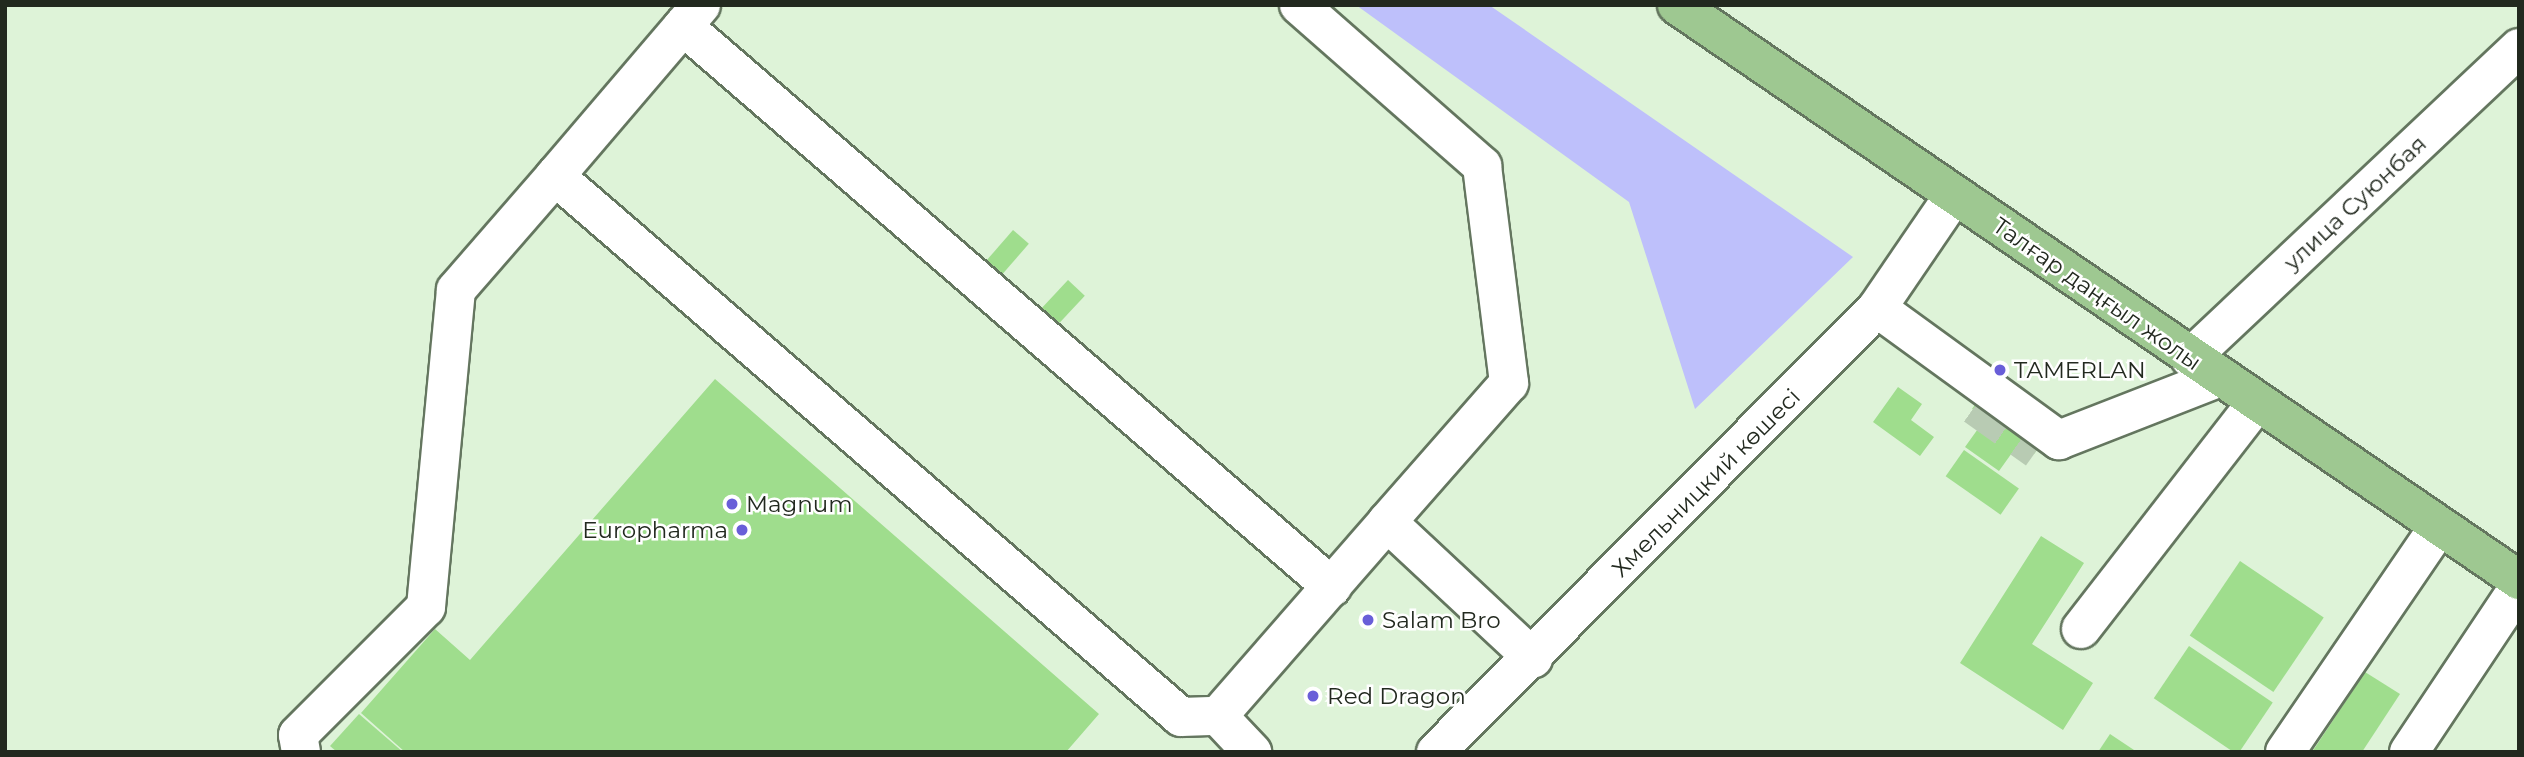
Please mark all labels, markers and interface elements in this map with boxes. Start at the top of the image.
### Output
street label: улица Суюнбая [2278,130,2432,276]
street label: Талғар даңғыл жолы [1988,212,2206,376]
place label: TAMERLAN [2014,356,2146,384]
marker: TAMERLAN [1992,362,2008,378]
street label: Хмельницкий көшесі [1606,383,1806,583]
place label: Magnum [746,490,853,518]
marker: Magnum [724,496,740,512]
place label: Europharma [582,516,728,544]
marker: Europharma [734,522,750,538]
place label: Salam Bro [1382,606,1501,634]
marker: Salam Bro [1360,612,1376,628]
place label: Red Dragon [1327,682,1466,710]
marker: Red Dragon [1305,688,1321,704]

